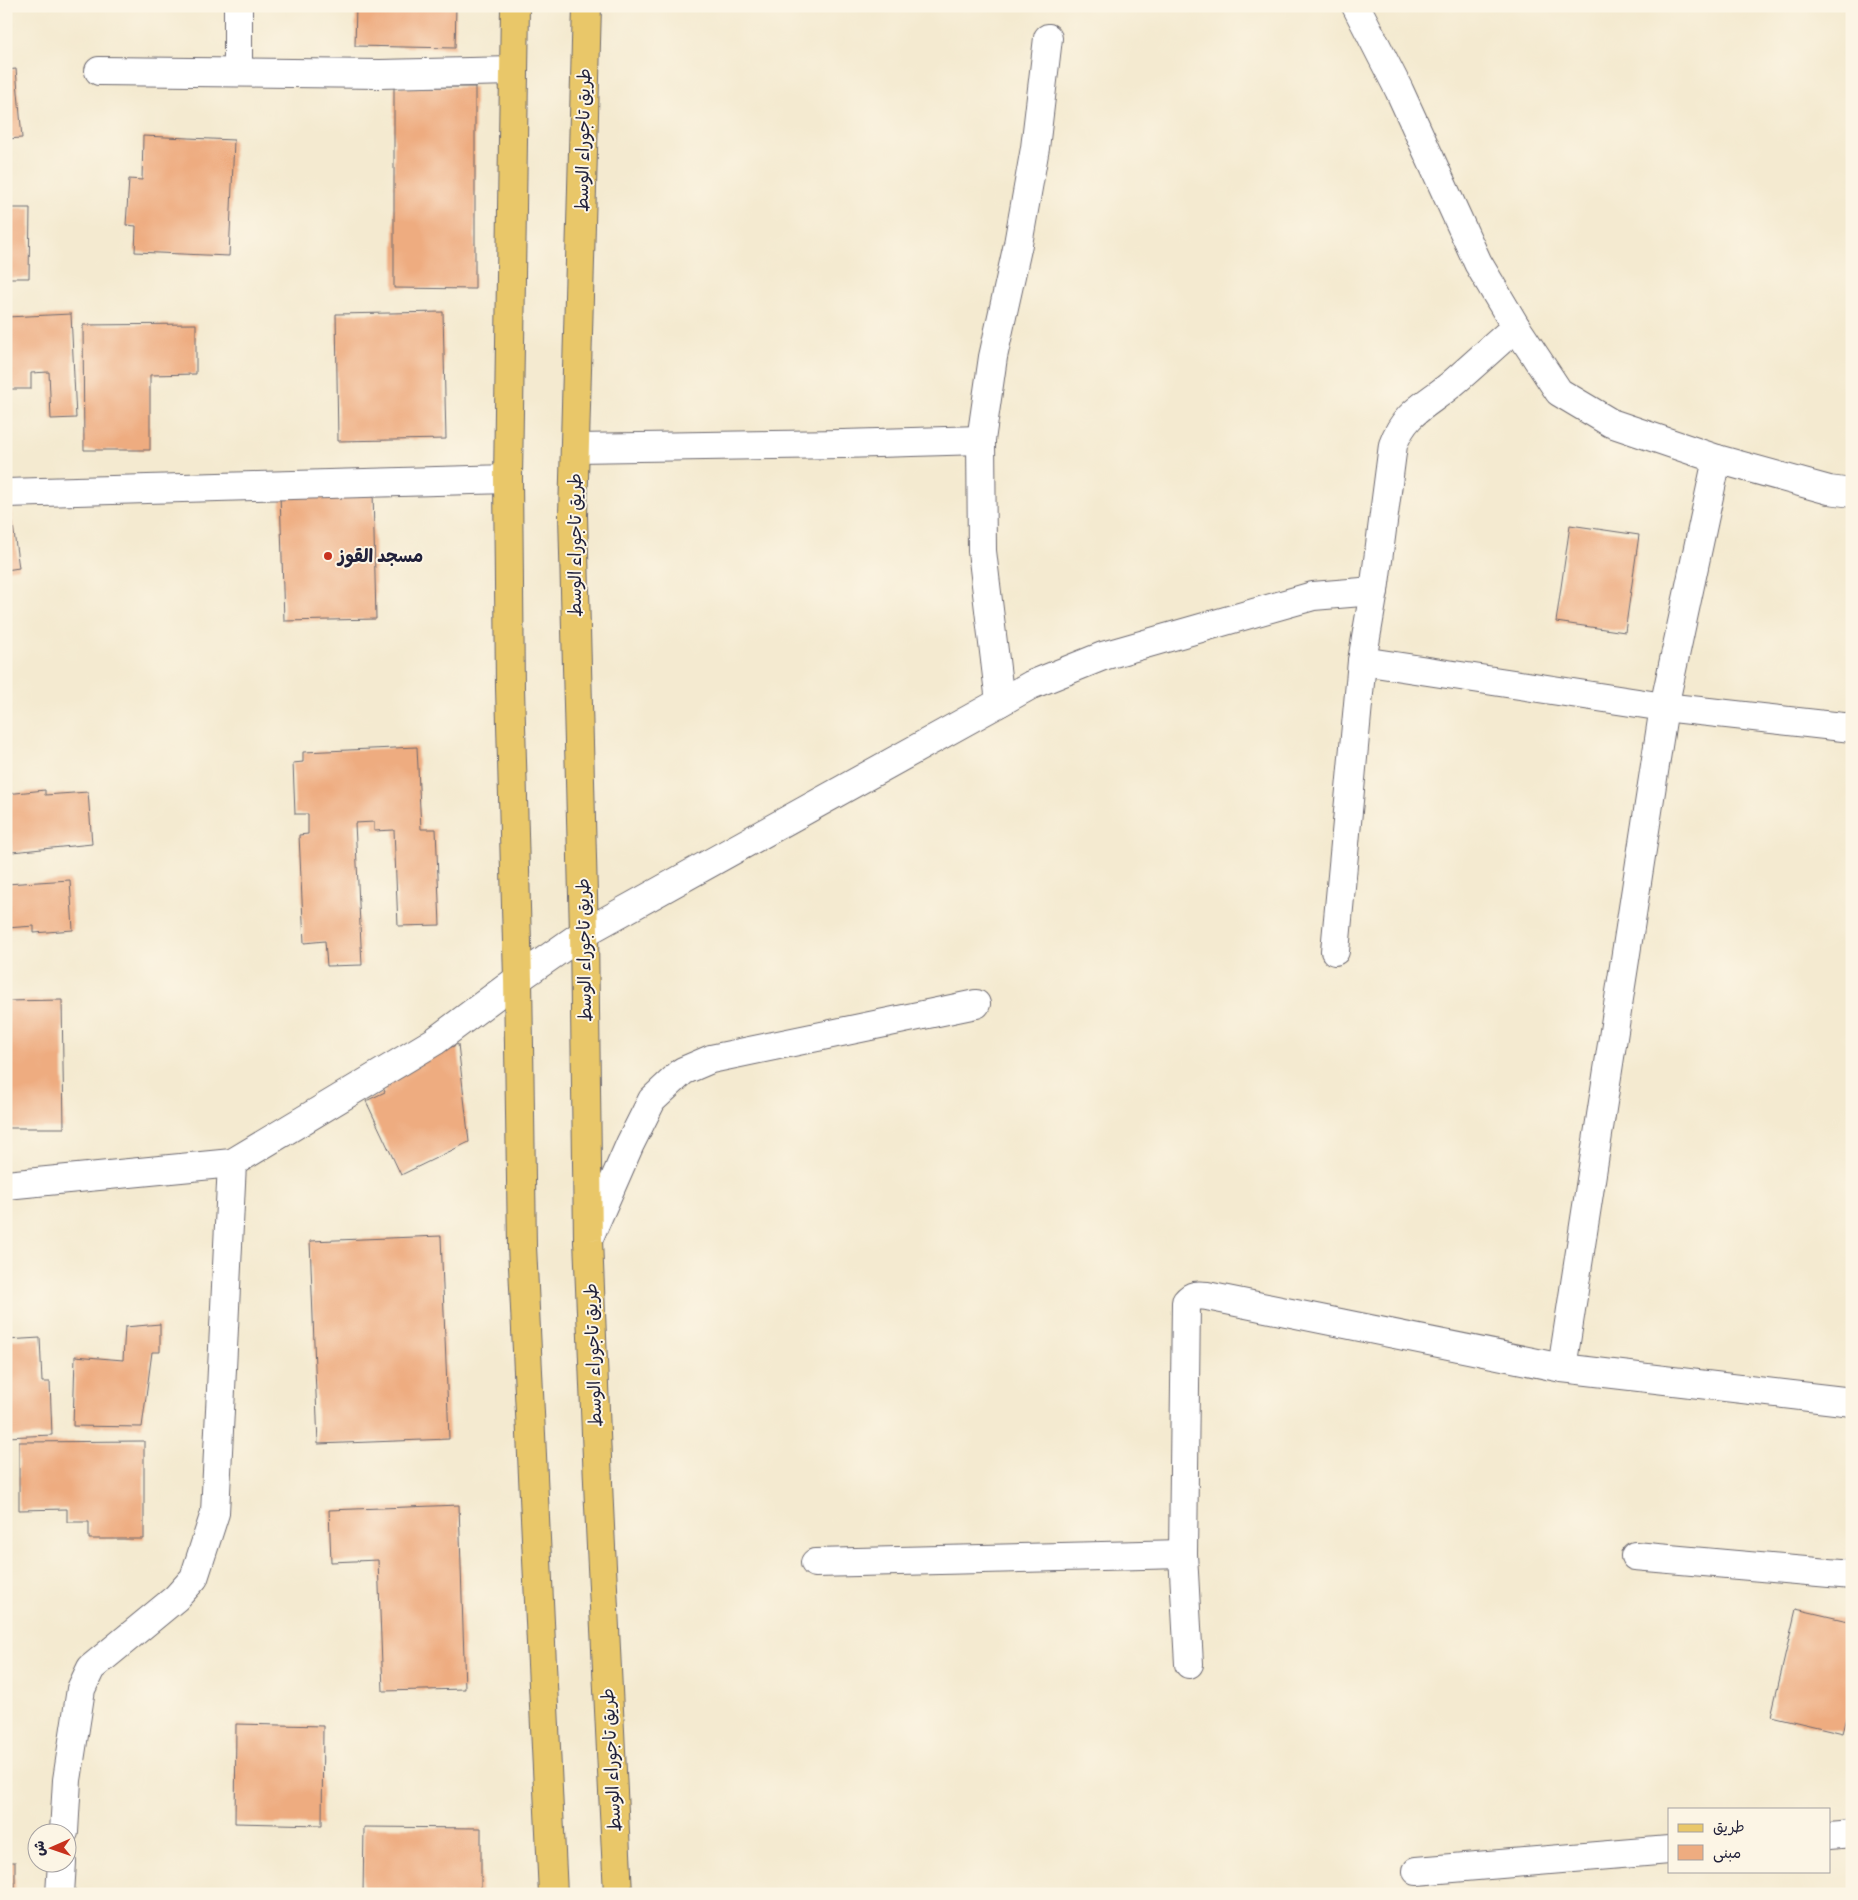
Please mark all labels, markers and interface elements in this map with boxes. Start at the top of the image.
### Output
street label: طريق تاجوراء الوسط [569,68,596,212]
street label: طريق تاجوراء الوسط [562,473,587,617]
place label: مسجد القوز [336,543,423,568]
marker: مسجد القوز [322,550,334,562]
street label: طريق تاجوراء الوسط [570,878,597,1022]
street label: طريق تاجوراء الوسط [577,1283,608,1427]
street label: طريق تاجوراء الوسط [594,1688,627,1833]
legend [1668,1808,1830,1872]
text: طريق [1713,1816,1745,1837]
north arrow [28,1822,78,1872]
text: ش [29,1840,48,1857]
text: مبنى [1713,1842,1741,1863]

